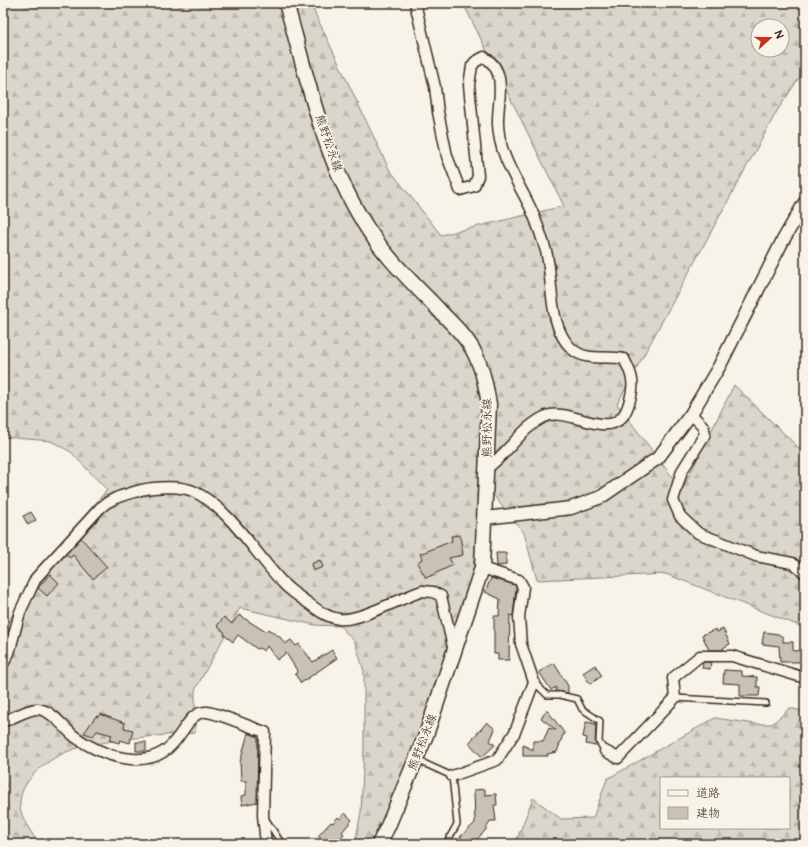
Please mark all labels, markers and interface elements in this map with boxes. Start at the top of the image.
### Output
north arrow [750,18,790,58]
text: N [771,28,786,41]
street label: 熊野松永線 [312,112,345,174]
street label: 熊野松永線 [480,398,495,458]
street label: 熊野松永線 [405,711,440,773]
legend [660,777,790,829]
text: 道路 [696,786,720,801]
text: 建物 [696,806,720,821]

